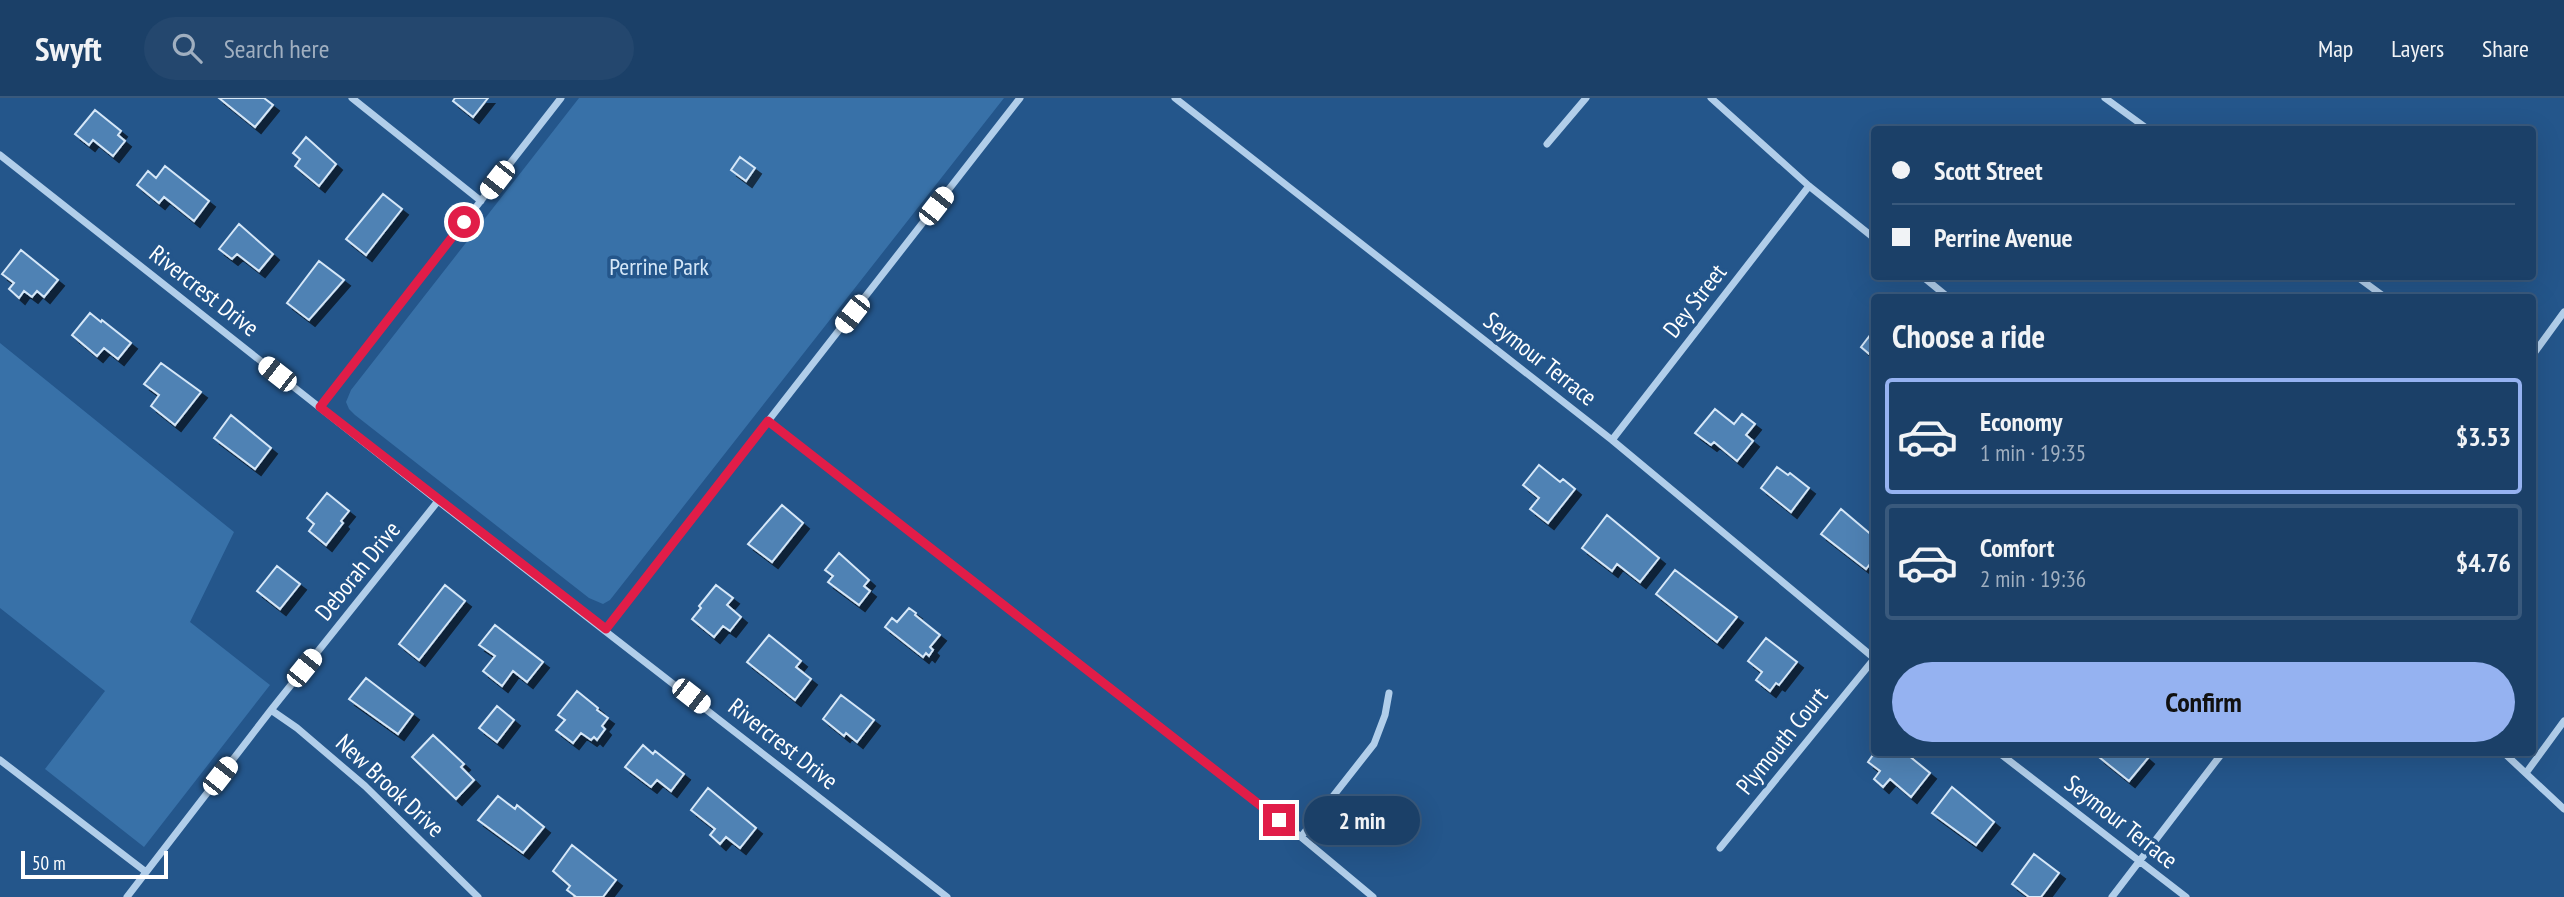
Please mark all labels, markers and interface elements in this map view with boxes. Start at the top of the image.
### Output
search box [144,17,634,80]
text: Swyft [35,27,102,70]
icon: search [168,29,206,67]
text: Search here [224,32,329,65]
text: Map [2318,33,2353,64]
text: Layers [2391,33,2444,64]
text: Share [2482,33,2529,64]
text: Scott Street [1934,154,2042,187]
car [476,157,519,203]
car [915,183,958,229]
route start [448,206,480,238]
text: Perrine Avenue [1934,221,2073,254]
street label: Rivercrest Drive [143,238,265,343]
park label: Perrine Park [609,251,709,282]
street label: Dey Street [1656,257,1733,344]
car [831,291,874,337]
street label: Seymour Terrace [1477,305,1603,412]
text: Choose a ride [1892,315,2045,357]
car [254,353,301,395]
icon: car [1896,405,1959,468]
text: Economy [1980,405,2062,438]
text: $3.53 [2456,420,2511,453]
text: 1 min · 19:35 [1980,438,2086,467]
street label: Deborah Drive [308,515,407,627]
icon: car [1896,531,1959,594]
text: Comfort [1980,531,2054,564]
text: $4.76 [2456,546,2511,579]
text: 2 min · 19:36 [1980,564,2086,593]
car [283,645,326,691]
button: Confirm [1892,662,2515,742]
car [668,675,715,717]
street label: Plymouth Court [1729,681,1834,801]
street label: Rivercrest Drive [722,691,844,796]
street label: New Brook Drive [329,727,451,844]
car [199,753,242,799]
street label: Seymour Terrace [2058,768,2184,875]
callout: 2 min [1304,796,1419,844]
route end [1263,804,1295,836]
text: 2 min [1339,806,1385,835]
scale bar [21,848,168,880]
text: 50 m [32,851,66,875]

